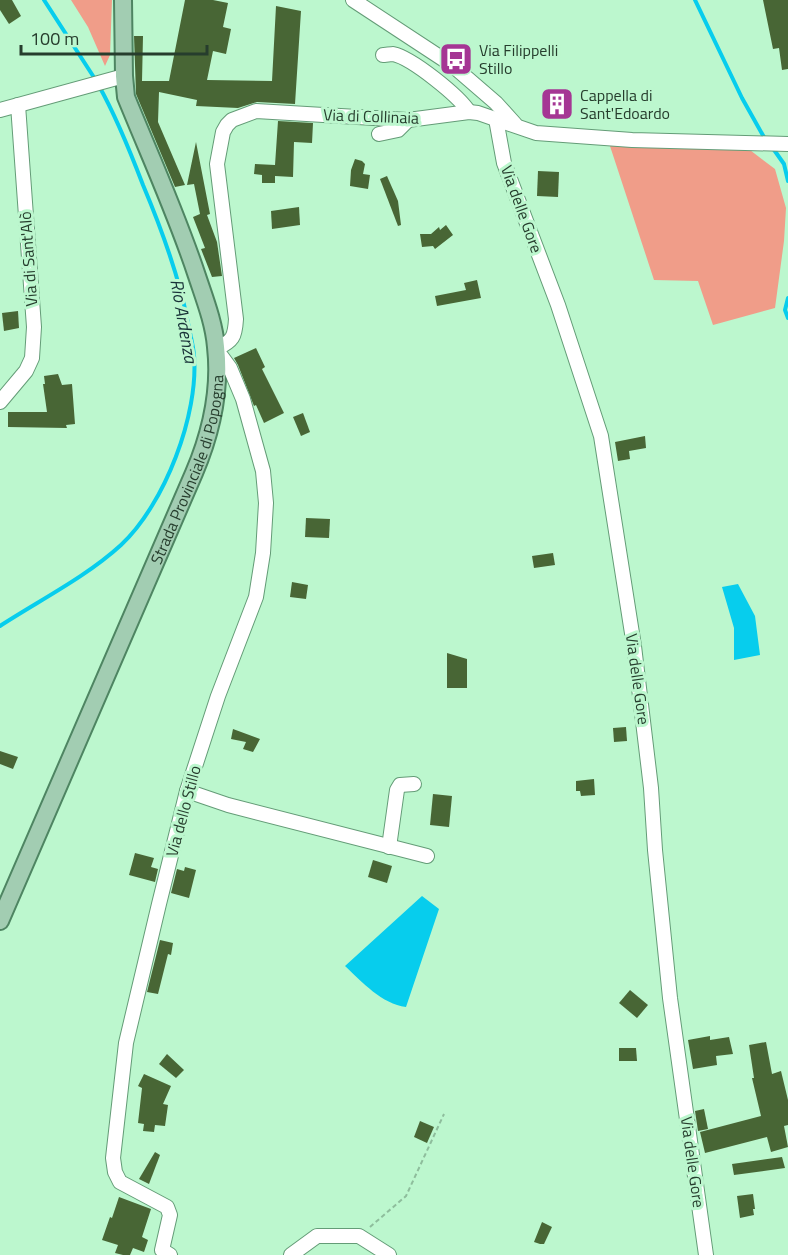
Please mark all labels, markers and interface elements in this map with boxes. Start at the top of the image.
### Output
scale bar [21,18,207,56]
text: 100 m [30,25,79,52]
place label: Via Filippelli Stillo [479,38,558,80]
bus stop icon: Via Filippelli Stillo [438,41,474,77]
place label: Cappella di Sant'Edoardo [580,83,670,125]
building icon: Cappella di Sant'Edoardo [539,86,575,122]
street label: Via di Collinaia [323,102,419,130]
street label: Via delle Gore [495,162,549,256]
street label: Via di Sant'Alò [13,211,43,307]
water label: Rio Ardenza [163,277,205,366]
street label: Strada Provinciale di Popogna [144,374,229,568]
street label: Via delle Gore [620,632,656,726]
street label: Via dello Stillo [159,763,207,859]
street label: Via delle Gore [675,1115,711,1209]

